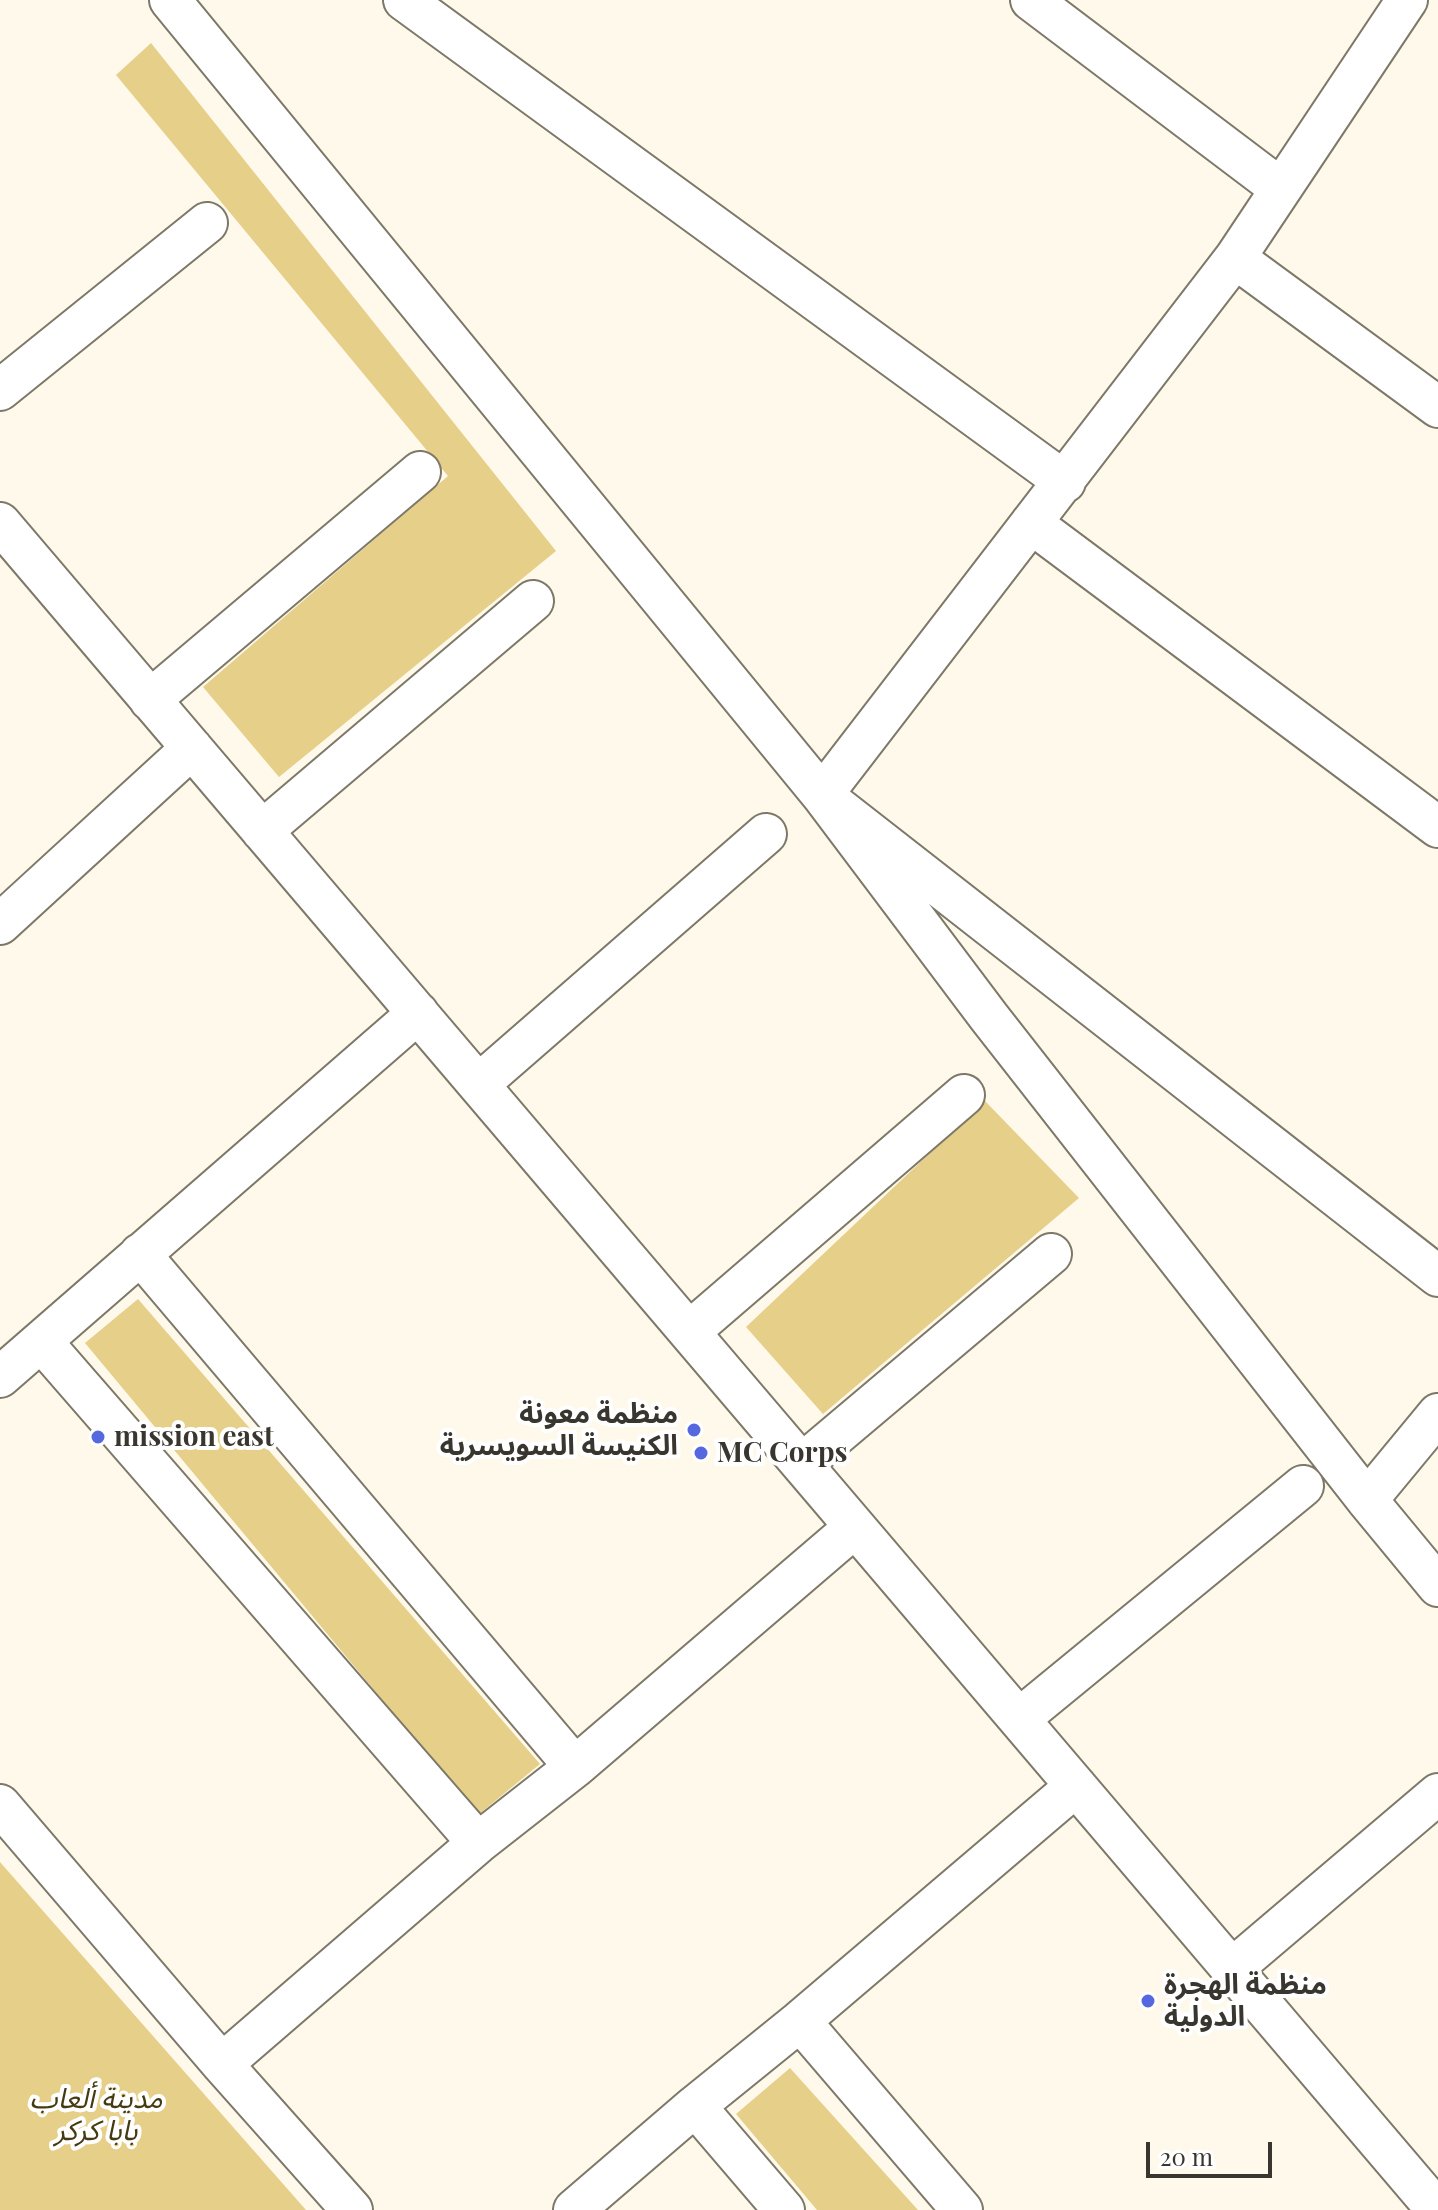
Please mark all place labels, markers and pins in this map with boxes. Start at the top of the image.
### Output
place label: منظمة معونة الكنيسة السويسرية [440,1397,678,1463]
place label: mission east [114,1420,274,1454]
marker: منظمة معونة الكنيسة السويسرية [685,1421,703,1439]
marker: mission east [89,1428,107,1446]
place label: MC Corps [717,1436,847,1470]
marker: MC Corps [692,1444,710,1462]
place label: منظمة الهجرة الدولية [1164,1968,1327,2034]
marker: منظمة الهجرة الدولية [1139,1992,1157,2010]

